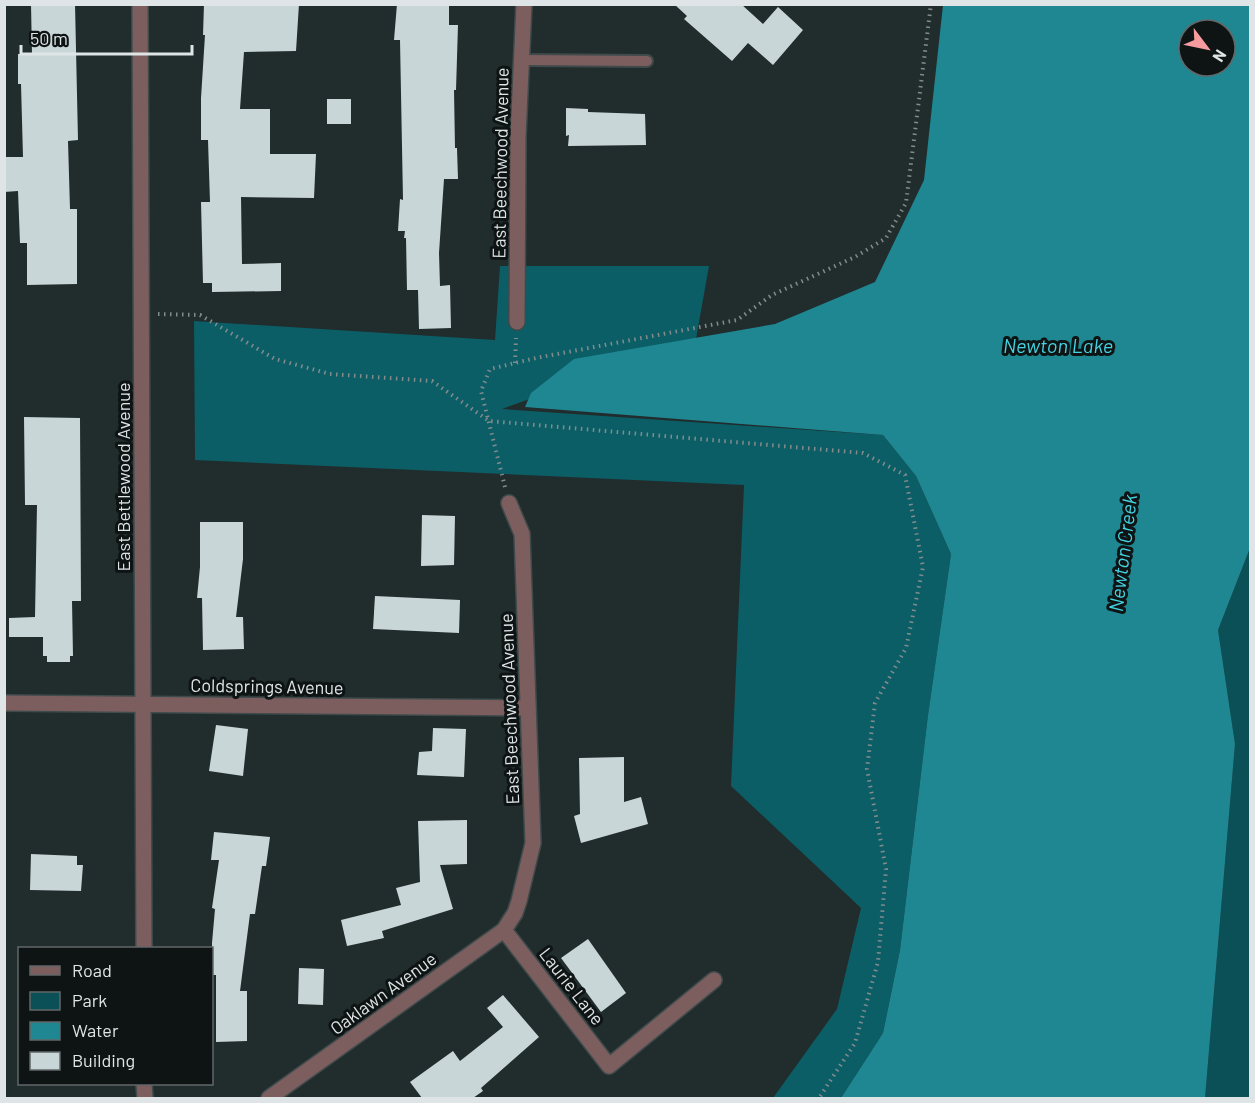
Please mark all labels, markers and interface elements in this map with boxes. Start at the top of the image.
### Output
scale bar [21,18,192,56]
north arrow [1177,18,1237,78]
text: 50 m [30,27,68,49]
text: N [1209,47,1231,66]
street label: East Beechwood Avenue [487,67,513,259]
water label: Newton Lake [1003,333,1113,357]
street label: East Bettlewood Avenue [112,382,134,572]
water label: Newton Creek [1103,493,1141,613]
street label: East Beechwood Avenue [495,613,523,805]
street label: Coldsprings Avenue [190,674,344,698]
street label: Laurie Lane [535,943,609,1029]
legend [18,947,213,1085]
street label: Oaklawn Avenue [326,947,440,1039]
text: Road [72,959,112,981]
text: Park [72,989,107,1011]
text: Water [72,1019,119,1041]
text: Building [72,1049,135,1071]

